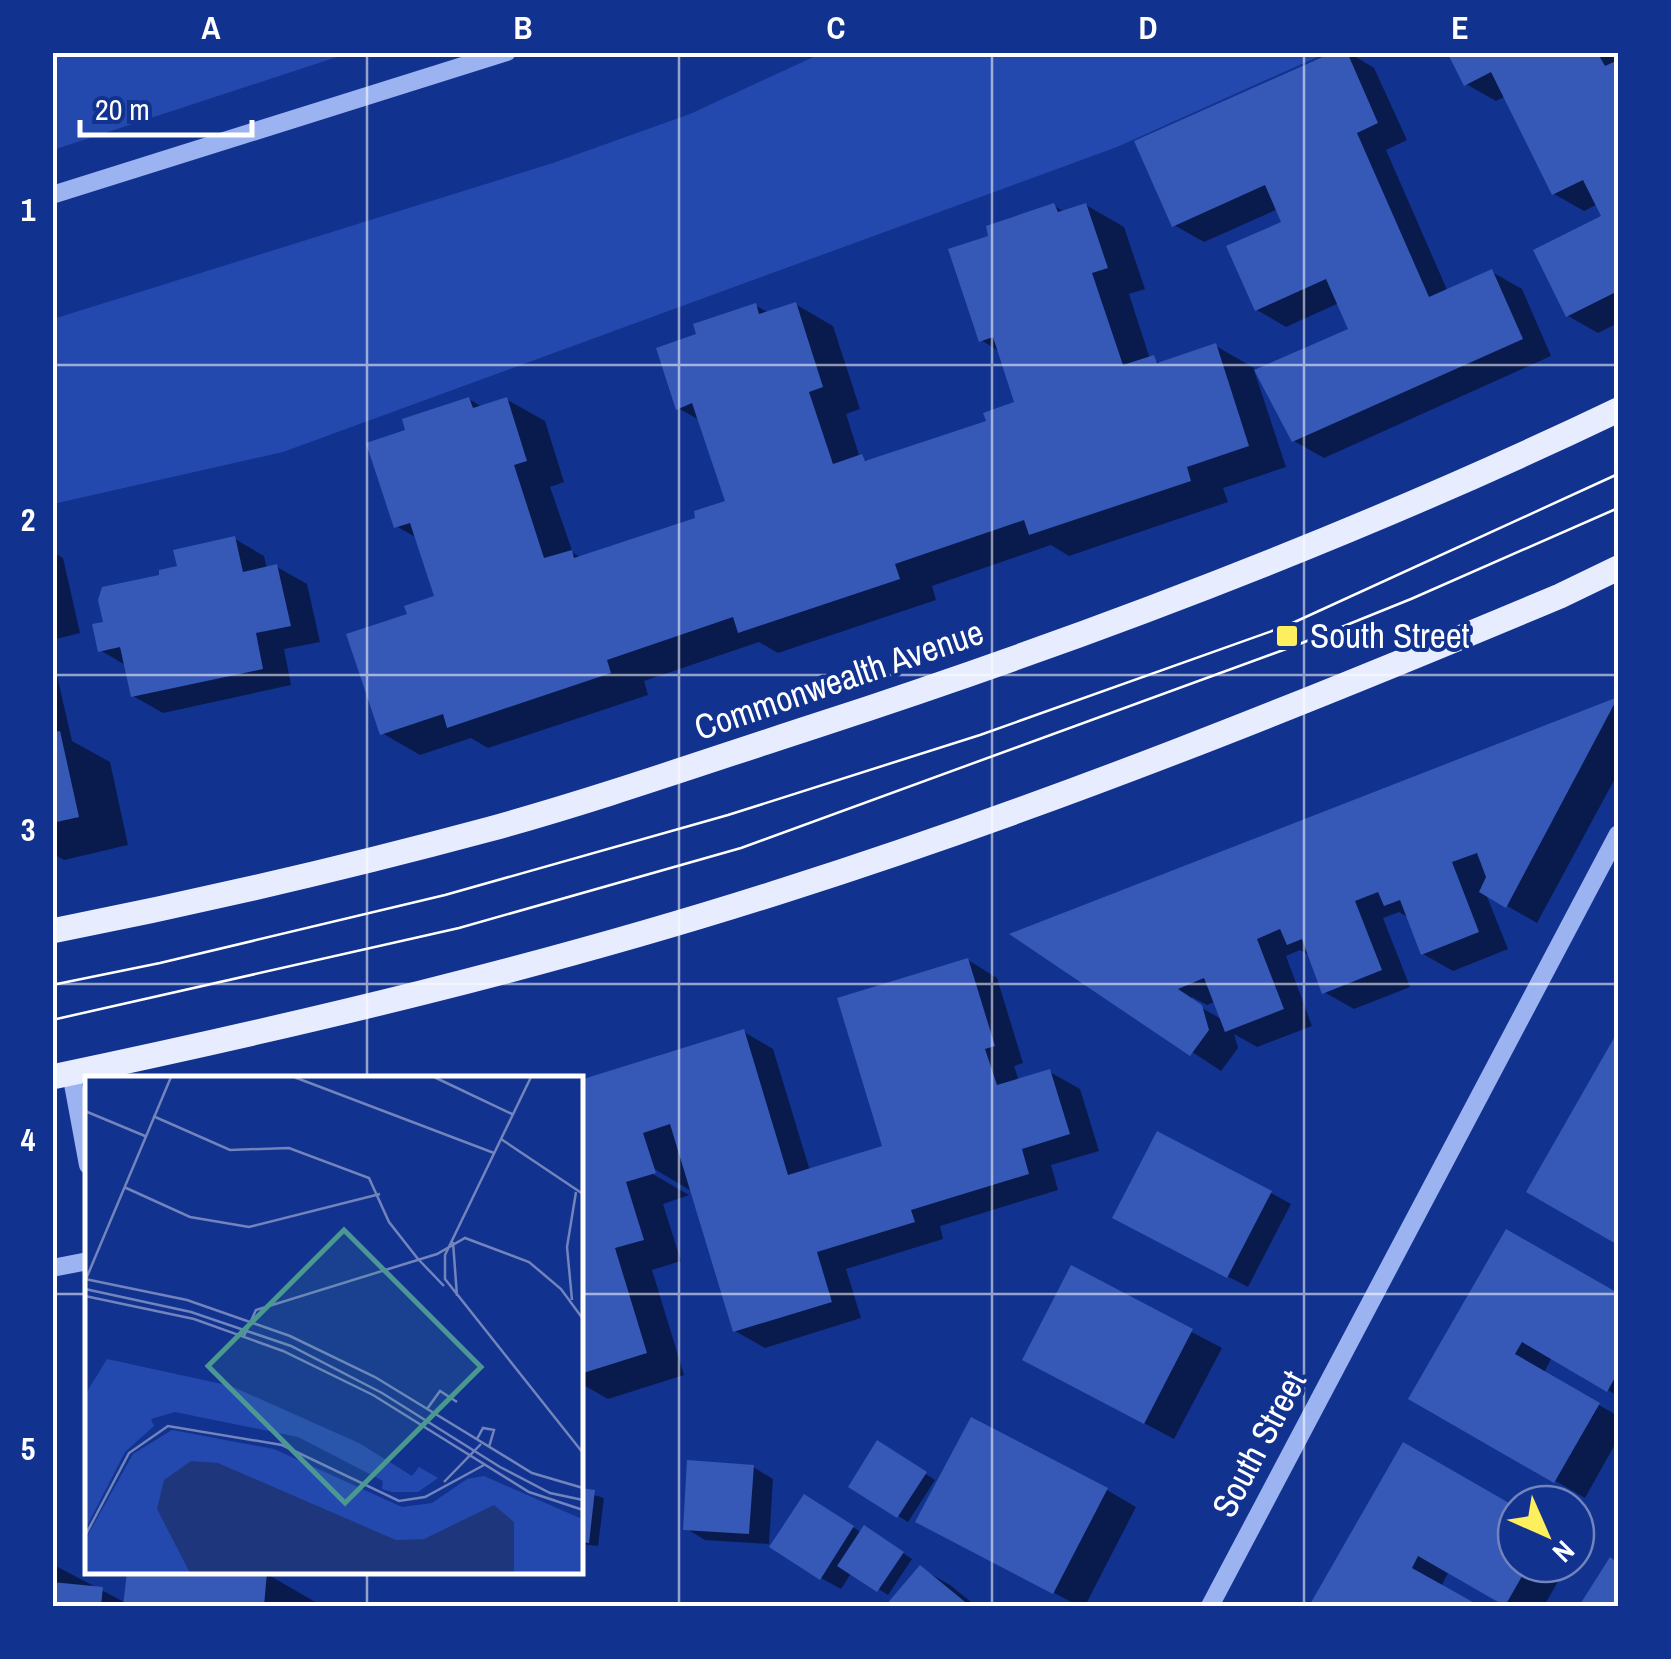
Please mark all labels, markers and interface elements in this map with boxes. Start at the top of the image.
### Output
text: A [202,6,221,49]
text: B [514,6,532,49]
text: C [827,6,845,49]
text: D [1139,6,1157,49]
text: E [1451,6,1469,49]
scale bar [80,75,252,137]
text: 20 m [95,89,150,129]
text: 1 [21,188,36,231]
text: 2 [21,498,35,541]
street label: Commonwealth Avenue [688,608,990,751]
place label: South Street [1310,612,1470,659]
marker: South Street [1274,623,1300,649]
text: 3 [21,808,35,851]
inset map [85,1076,582,1574]
text: 4 [21,1118,36,1161]
street label: South Street [1200,1362,1317,1525]
text: 5 [21,1427,35,1470]
north arrow [1496,1484,1596,1584]
text: N [1544,1532,1583,1571]

